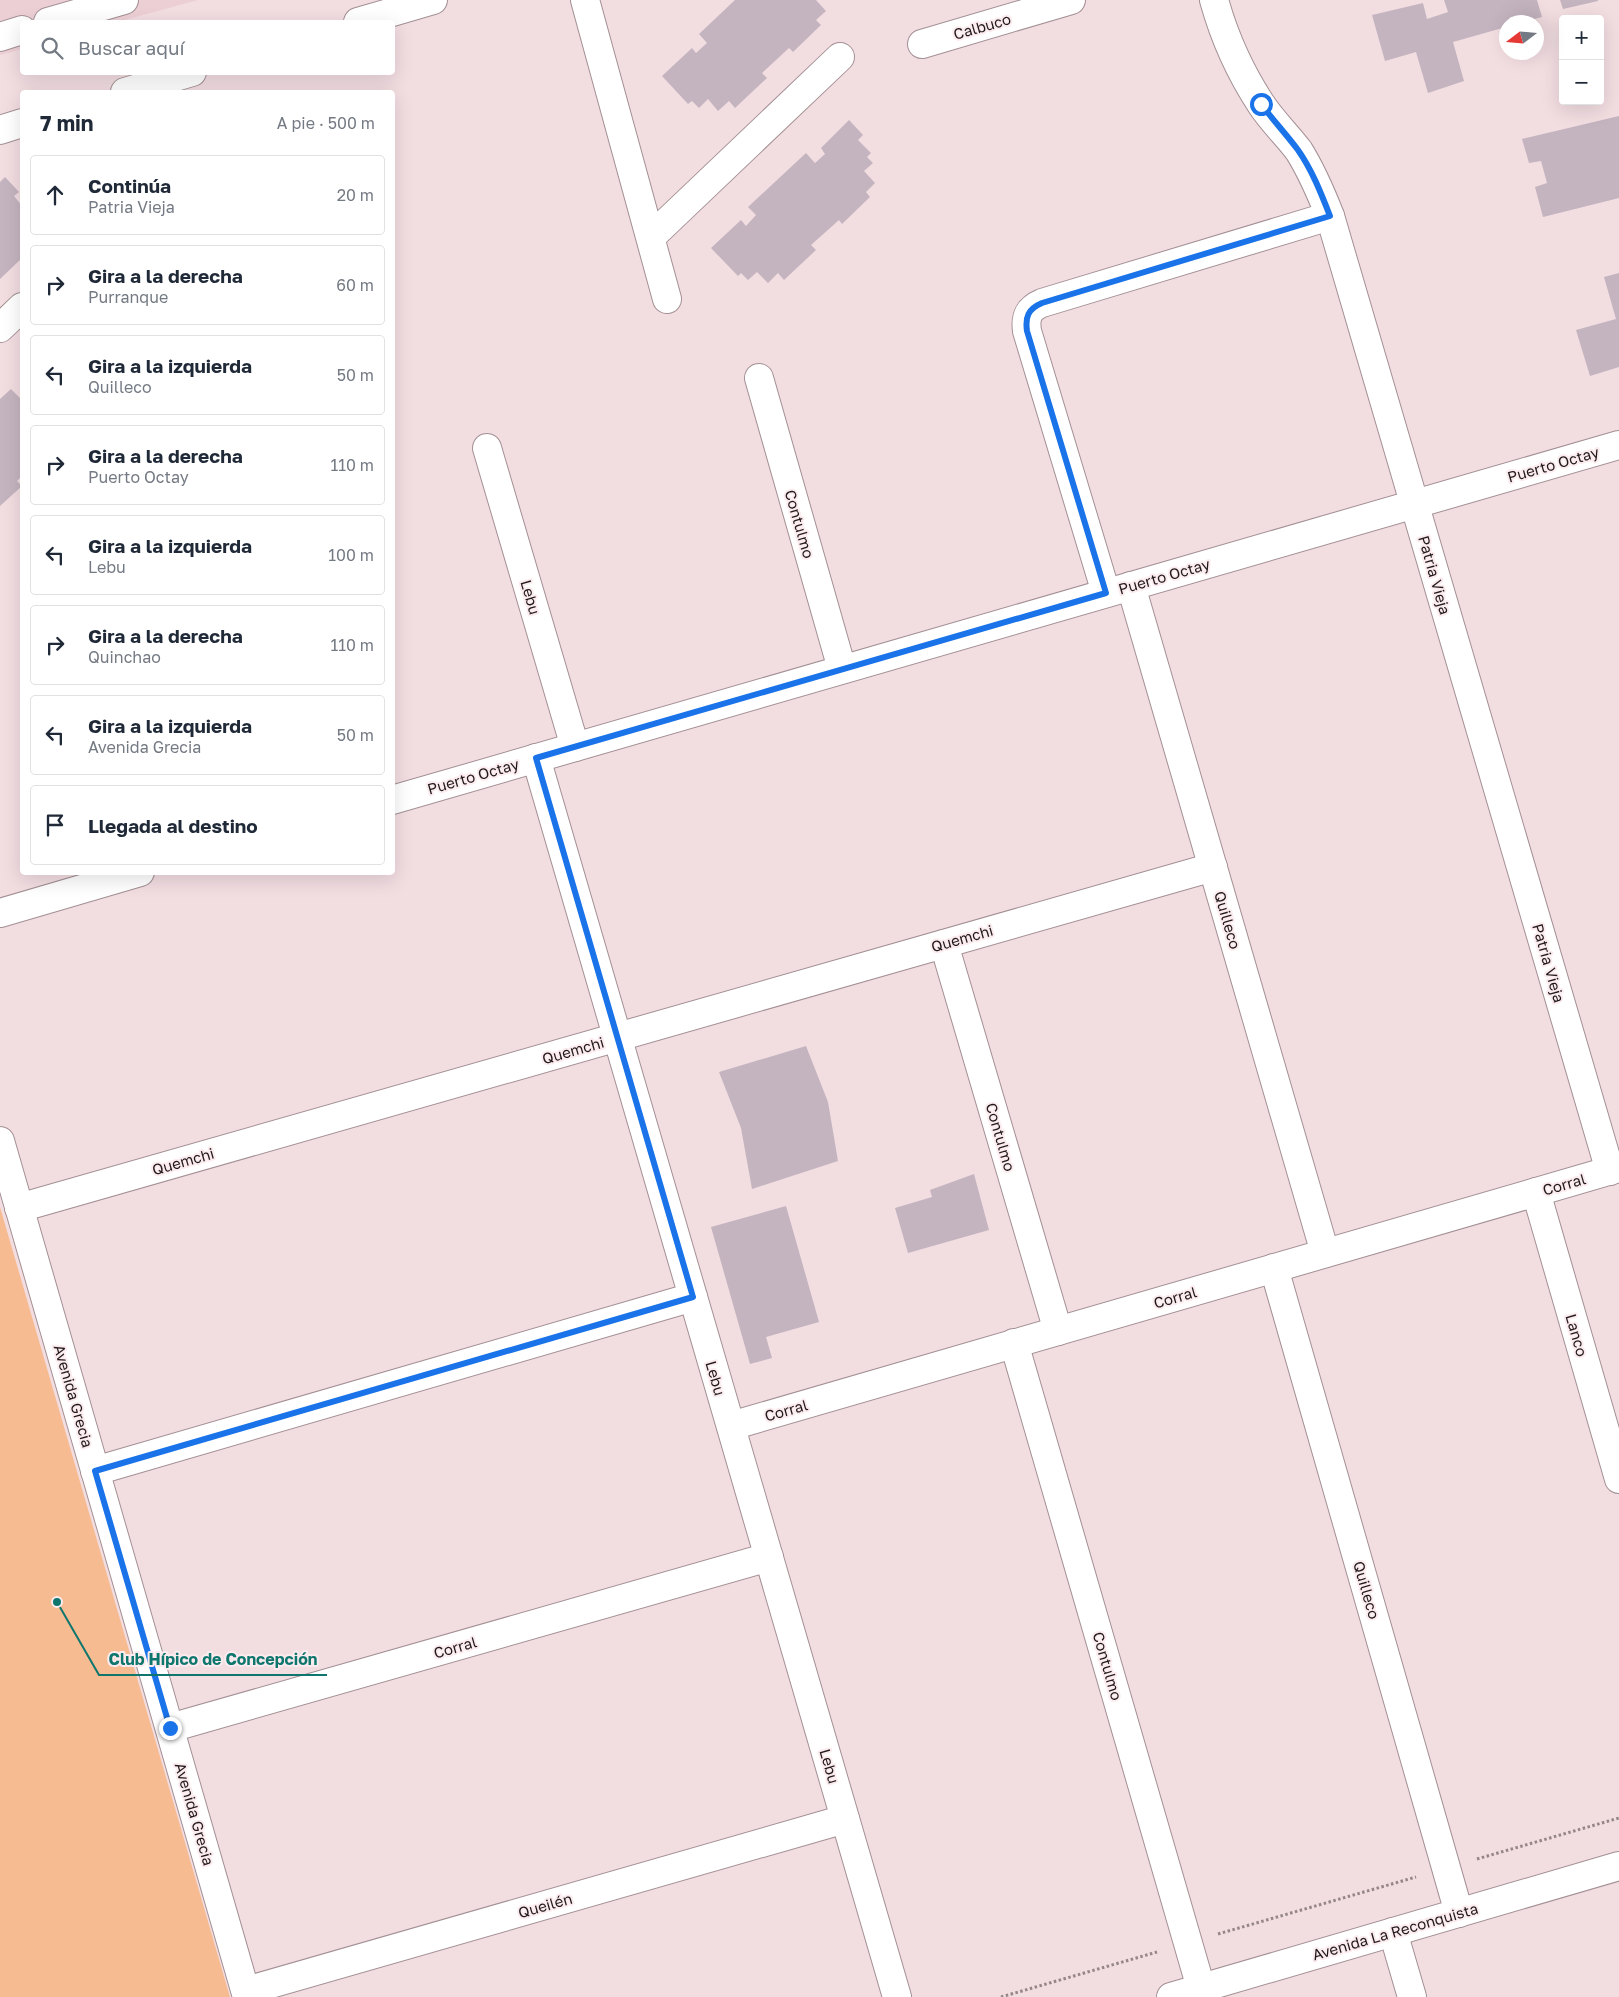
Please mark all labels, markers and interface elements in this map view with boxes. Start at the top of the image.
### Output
street label: Calbuco [951,9,1013,43]
north arrow [1499,15,1544,60]
map controls [1559,15,1604,105]
button: + [1559,15,1604,60]
search box [20,20,395,75]
icon: search [38,34,66,62]
text: Buscar aquí [78,36,185,59]
button: − [1559,60,1604,105]
route start [1250,93,1273,116]
text: 7 min [40,110,94,136]
text: A pie · 500 m [277,113,375,133]
text: Continúa [88,174,171,197]
icon: ahead [41,181,69,209]
text: 20 m [337,185,374,205]
text: Patria Vieja [88,197,175,217]
text: Gira a la derecha [88,264,243,287]
icon: right [41,271,69,299]
text: 60 m [336,275,374,295]
text: Purranque [88,287,168,307]
text: Gira a la izquierda [88,354,252,377]
icon: left [41,361,69,389]
text: 50 m [337,365,374,385]
text: Quilleco [88,377,152,397]
street label: Puerto Octay [1505,442,1601,486]
text: Gira a la derecha [88,444,243,467]
icon: right [41,451,69,479]
text: 110 m [330,455,374,475]
text: Puerto Octay [88,467,189,487]
street label: Contulmo [782,488,818,560]
street label: Patria Vieja [1415,533,1455,617]
text: Gira a la izquierda [88,534,252,557]
icon: left [41,541,69,569]
text: 100 m [328,545,374,565]
street label: Puerto Octay [1116,554,1212,598]
text: Lebu [88,557,126,577]
street label: Lebu [517,578,545,616]
text: Gira a la derecha [88,624,243,647]
icon: right [41,631,69,659]
text: 110 m [330,635,374,655]
text: Quinchao [88,647,161,667]
text: Gira a la izquierda [88,714,252,737]
icon: left [41,721,69,749]
text: 50 m [337,725,374,745]
text: Avenida Grecia [88,737,201,757]
street label: Puerto Octay [425,754,521,798]
icon: arrive [41,811,69,839]
text: Llegada al destino [88,814,258,837]
street label: Quilleco [1211,889,1245,951]
street label: Quemchi [929,921,995,955]
street label: Patria Vieja [1529,921,1569,1005]
street label: Quemchi [540,1033,606,1067]
street label: Contulmo [983,1101,1019,1173]
street label: Quemchi [150,1144,216,1178]
street label: Corral [1540,1169,1588,1199]
street label: Corral [1151,1282,1199,1312]
street label: Lanco [1562,1312,1592,1358]
street label: Avenida Grecia [51,1342,97,1450]
street label: Lebu [702,1359,730,1397]
street label: Corral [762,1395,810,1425]
street label: Quilleco [1350,1559,1384,1621]
street label: Contulmo [1090,1630,1126,1702]
street label: Corral [431,1632,479,1662]
callout: Club Hípico de Concepción [99,1644,327,1675]
text: Club Hípico de Concepción [109,1649,317,1669]
route end [159,1717,182,1740]
street label: Lebu [816,1747,844,1785]
street label: Avenida Grecia [172,1760,218,1868]
street label: Queilén [516,1889,574,1921]
street label: Avenida La Reconquista [1310,1899,1480,1963]

